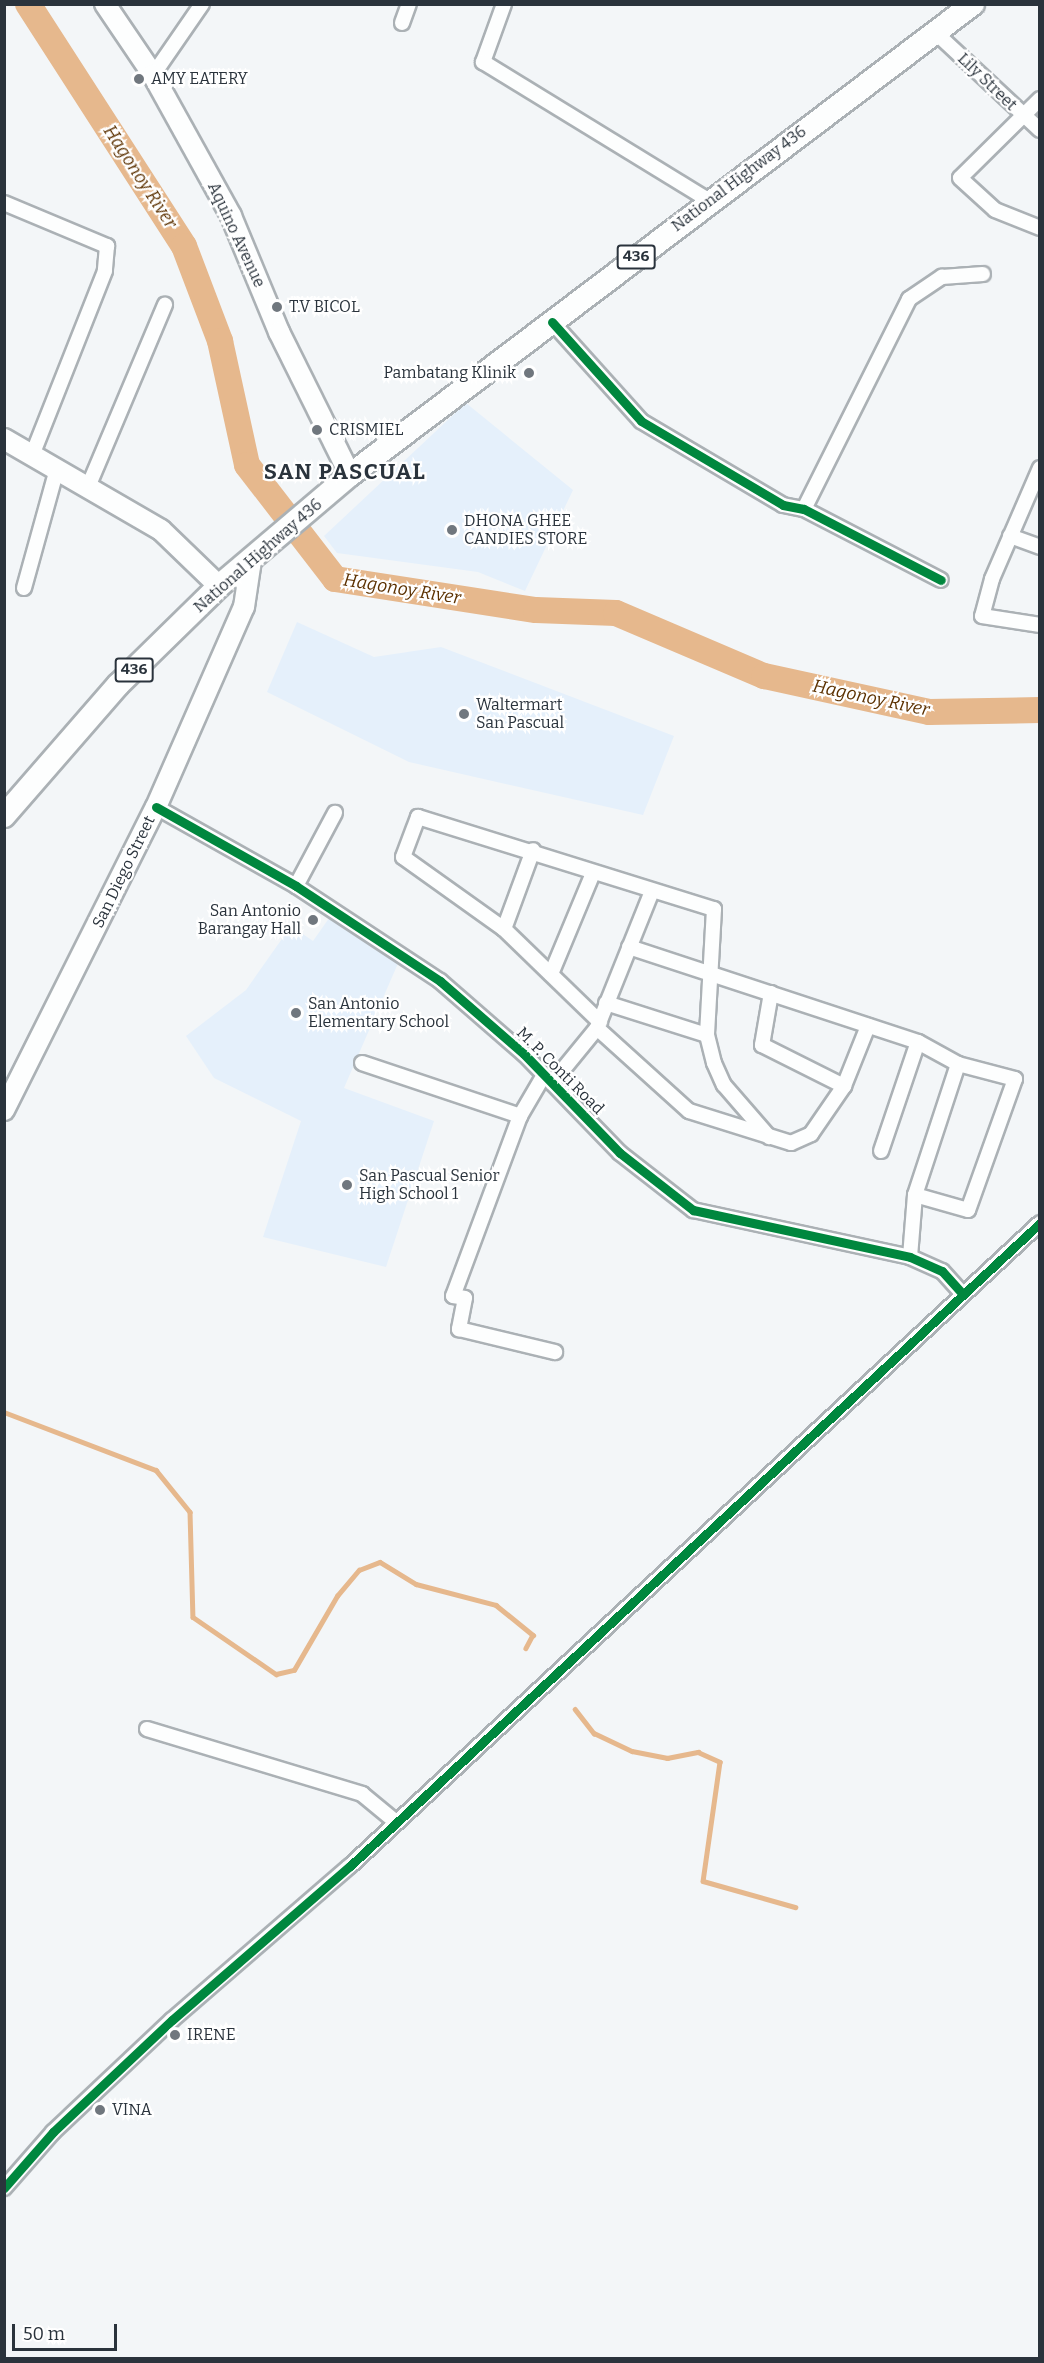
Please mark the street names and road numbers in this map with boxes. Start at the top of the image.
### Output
street label: Lily Street [954,49,1020,115]
street label: National Highway 436 [668,122,810,236]
street label: Aquino Avenue [203,179,269,291]
road number: 436 [616,245,656,269]
street label: National Highway 436 [190,495,326,617]
road number: 436 [114,658,154,682]
street label: San Diego Street [89,813,159,931]
street label: M. P. Conti Road [512,1023,608,1119]

